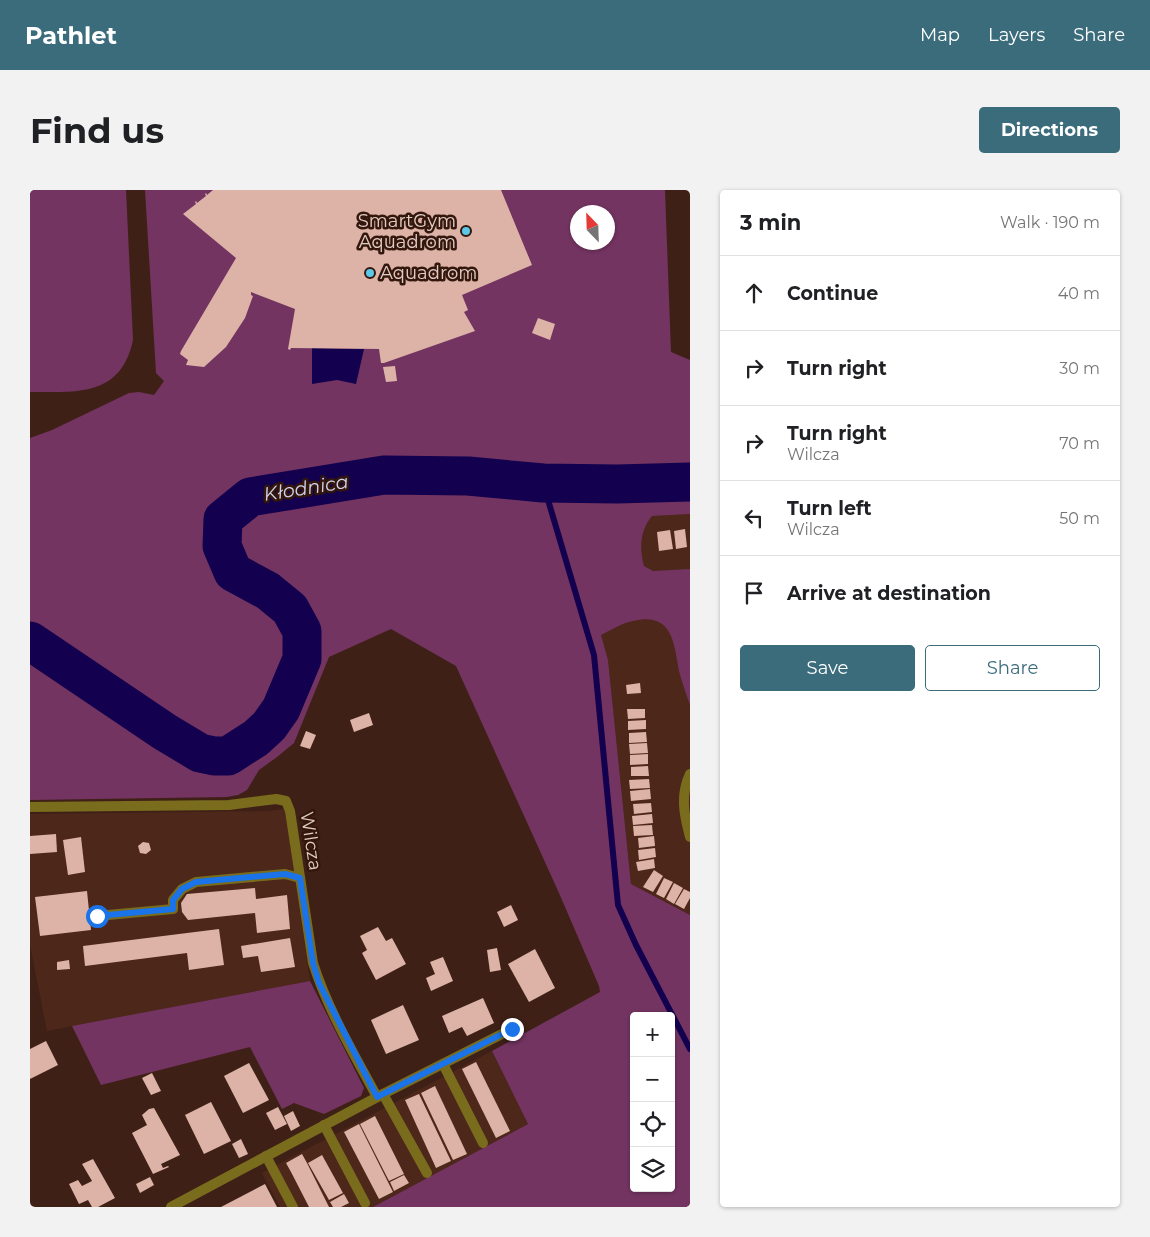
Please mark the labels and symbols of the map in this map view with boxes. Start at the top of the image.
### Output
north arrow [570,205,615,250]
place label: SmartGym Aquadrom [358,210,456,253]
marker: SmartGym Aquadrom [460,225,472,237]
place label: Aquadrom [380,262,477,284]
marker: Aquadrom [364,267,376,279]
water label: Kłodnica [262,470,350,506]
street label: Wilcza [296,810,326,872]
route start [86,905,109,928]
route end [501,1018,524,1041]

